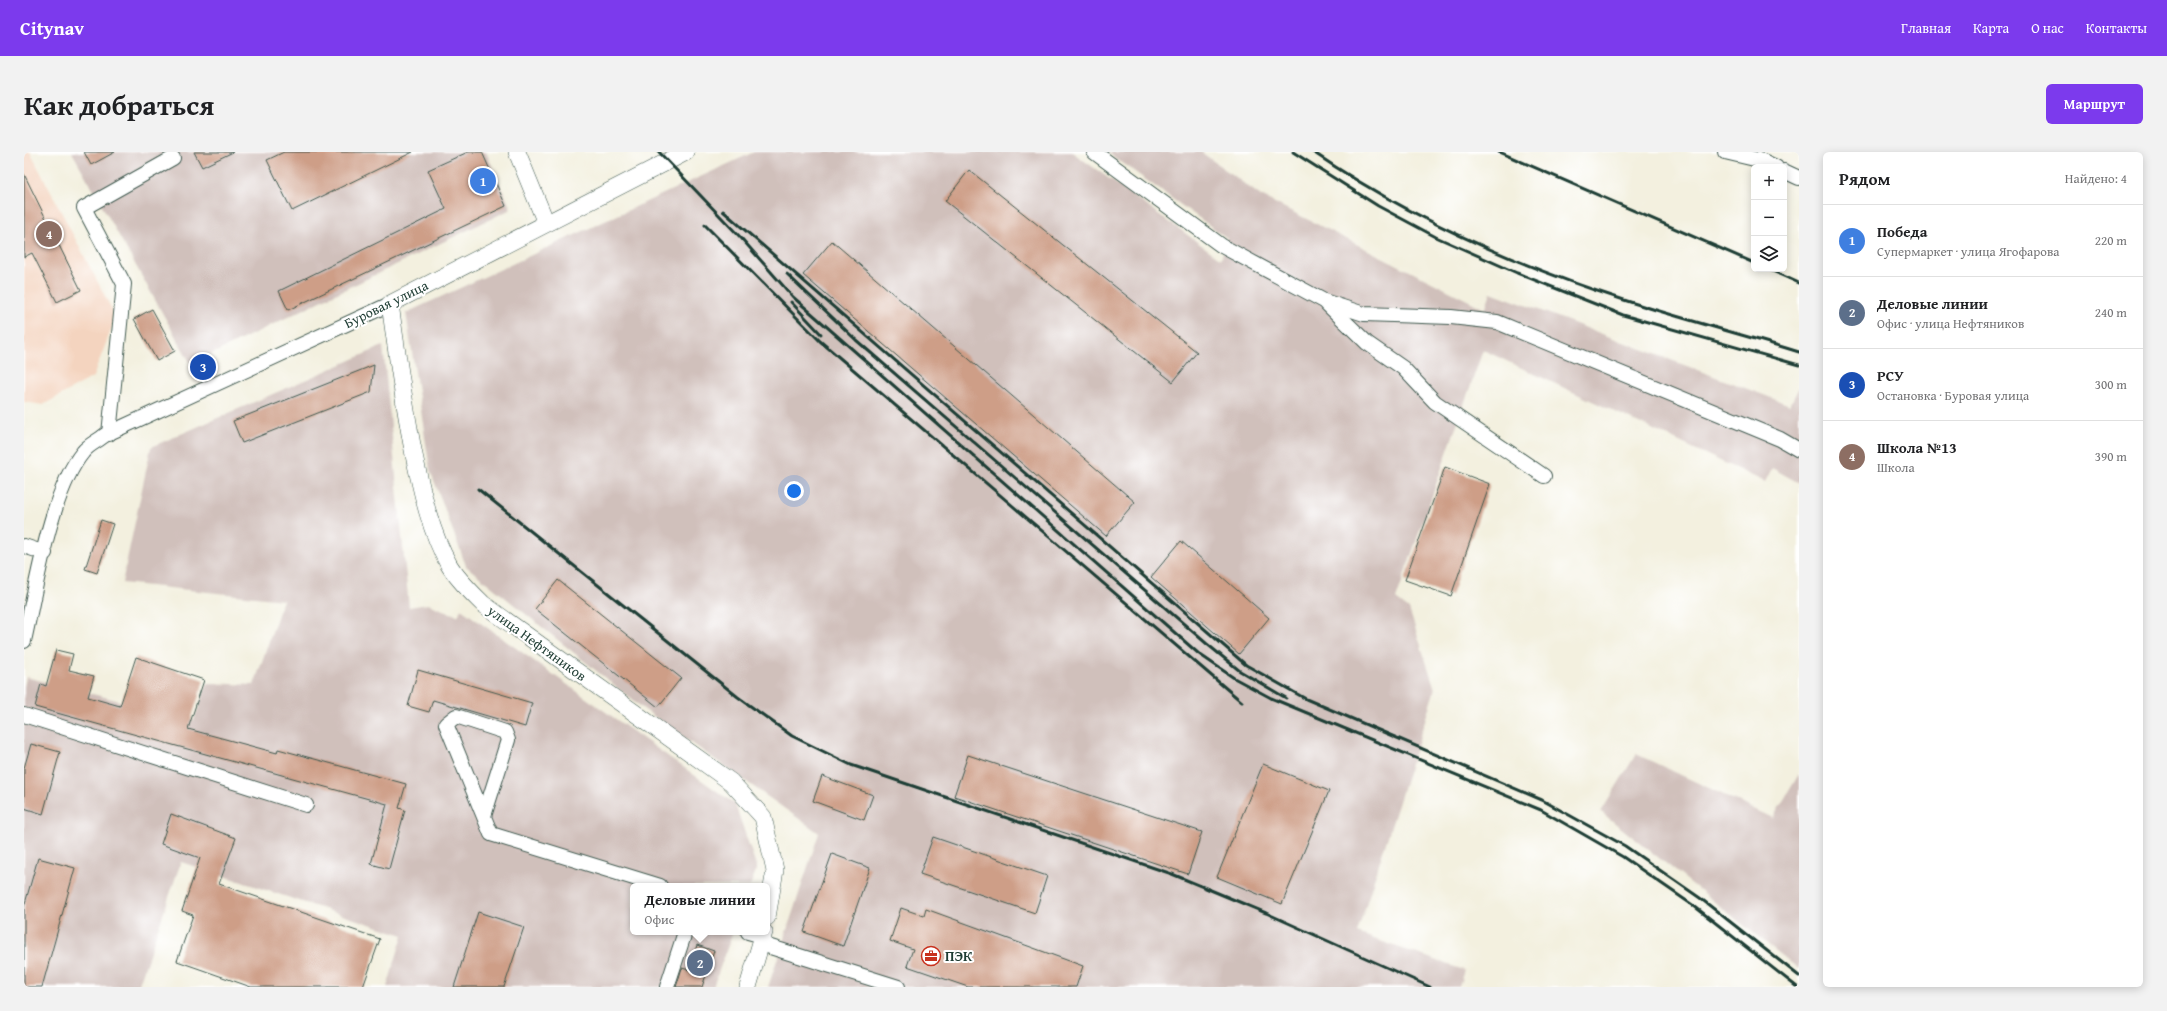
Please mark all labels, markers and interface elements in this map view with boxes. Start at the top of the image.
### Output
text: Citynav [20,14,84,42]
text: Главная [1901,18,1951,38]
text: Карта [1973,18,2009,38]
text: О нас [2031,18,2064,38]
text: Контакты [2086,18,2147,38]
text: Как добраться [24,84,214,125]
button: Маршрут [2046,84,2143,124]
map controls [1751,164,1787,272]
button: + [1751,164,1787,200]
pin: 1 [470,166,496,196]
text: Рядом [1839,166,1890,191]
text: Найдено: 4 [2065,169,2127,188]
button: − [1751,200,1787,236]
pin: 4 [36,219,62,249]
text: Победа [1877,221,1928,242]
text: 1 [1849,231,1855,250]
text: 220 m [2095,231,2127,250]
button: layers [1751,236,1787,272]
text: Супермаркет · улица Ягофарова [1877,242,2059,261]
street label: Буровая улица [341,275,432,333]
text: Деловые линии [1877,293,1988,314]
text: 2 [1849,303,1855,322]
text: 240 m [2095,303,2127,322]
text: Офис · улица Нефтяников [1877,314,2024,333]
pin: 3 [190,352,216,382]
text: РСУ [1877,365,1904,386]
text: 3 [1849,375,1855,394]
text: 300 m [2095,375,2127,394]
text: Остановка · Буровая улица [1877,386,2029,405]
text: Школа №13 [1877,437,1957,458]
text: 4 [1849,447,1855,466]
text: 390 m [2095,447,2127,466]
text: Школа [1877,458,1915,477]
your location [784,481,804,501]
street label: улица Нефтяников [483,600,591,686]
popup [630,883,770,935]
text: Деловые линии [645,889,755,910]
text: Офис [645,910,675,929]
office icon: ПЭК [920,945,942,967]
place label: ПЭК [945,946,973,966]
pin: 2 [687,948,713,978]

